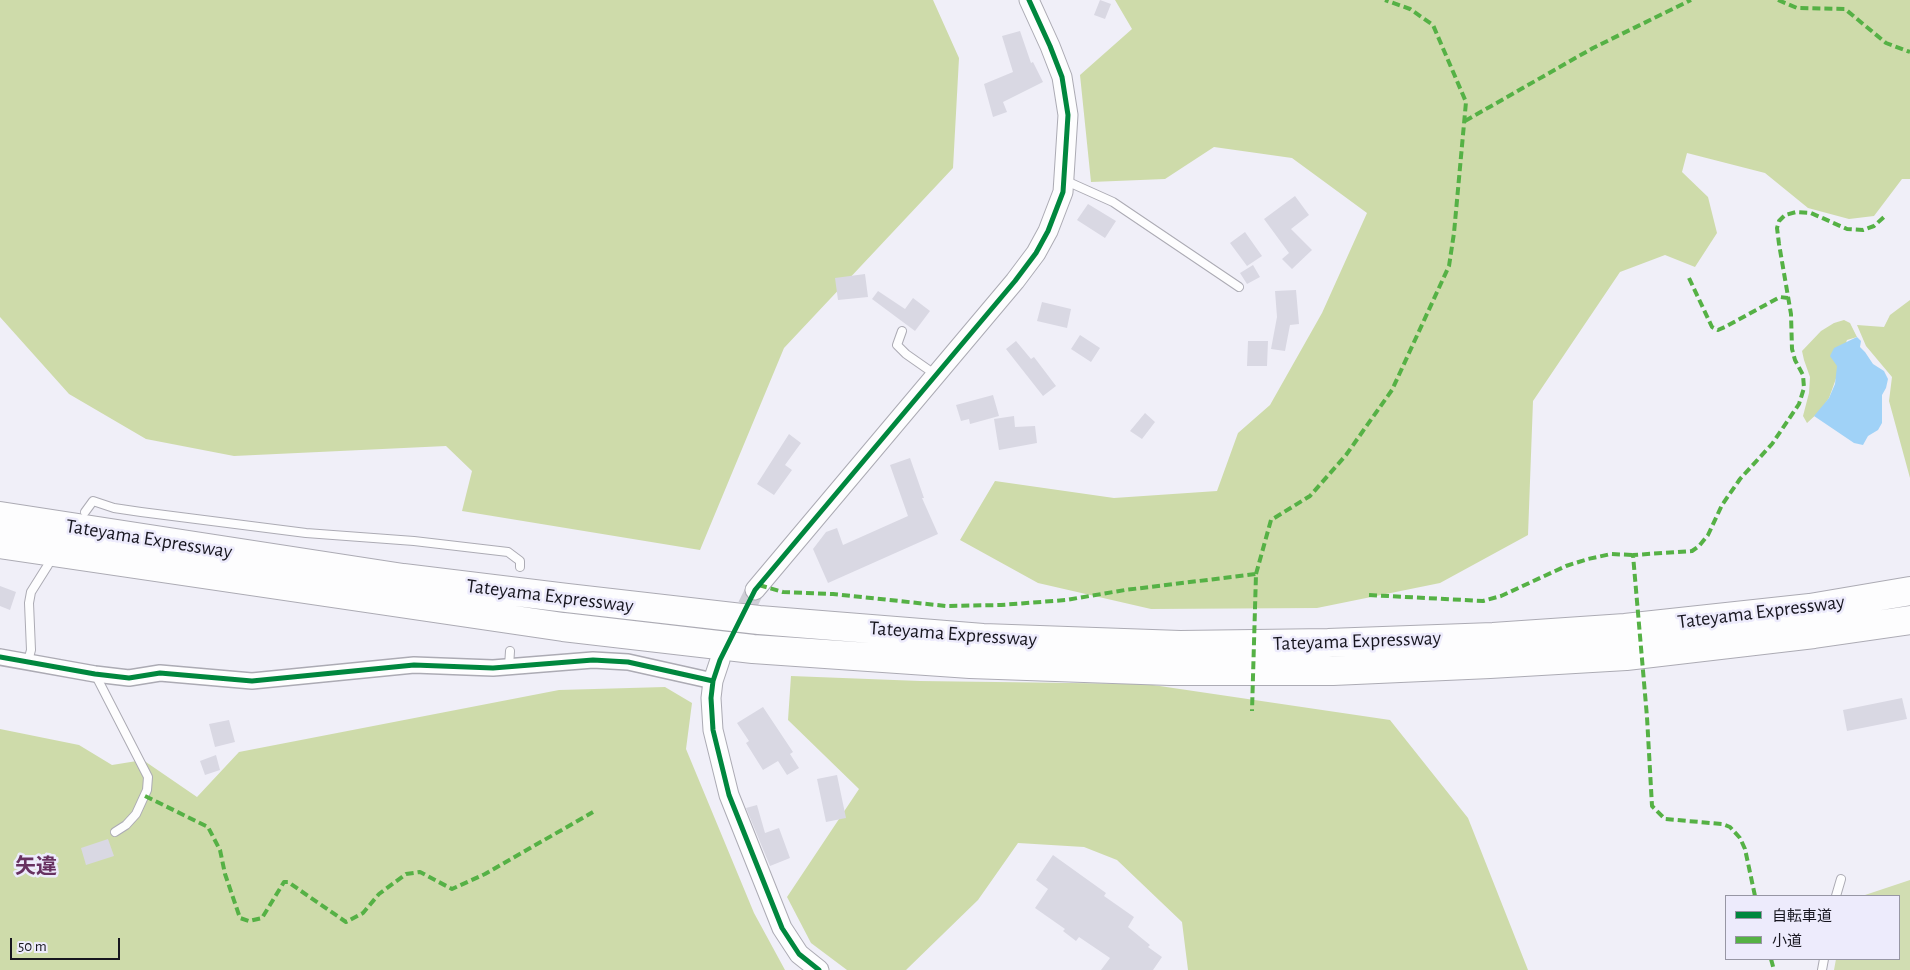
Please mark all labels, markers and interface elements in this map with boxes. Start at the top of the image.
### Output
street label: Tateyama Expressway [64,514,234,564]
street label: Tateyama Expressway [465,574,635,618]
street label: Tateyama Expressway [1676,590,1846,634]
street label: Tateyama Expressway [868,616,1038,652]
street label: Tateyama Expressway [1272,626,1442,656]
district label: 矢違 [15,854,57,880]
legend [1725,895,1900,960]
text: 自転車道 [1772,909,1832,924]
scale bar [12,928,122,960]
text: 小道 [1772,934,1802,949]
text: 50 m [18,939,47,954]

